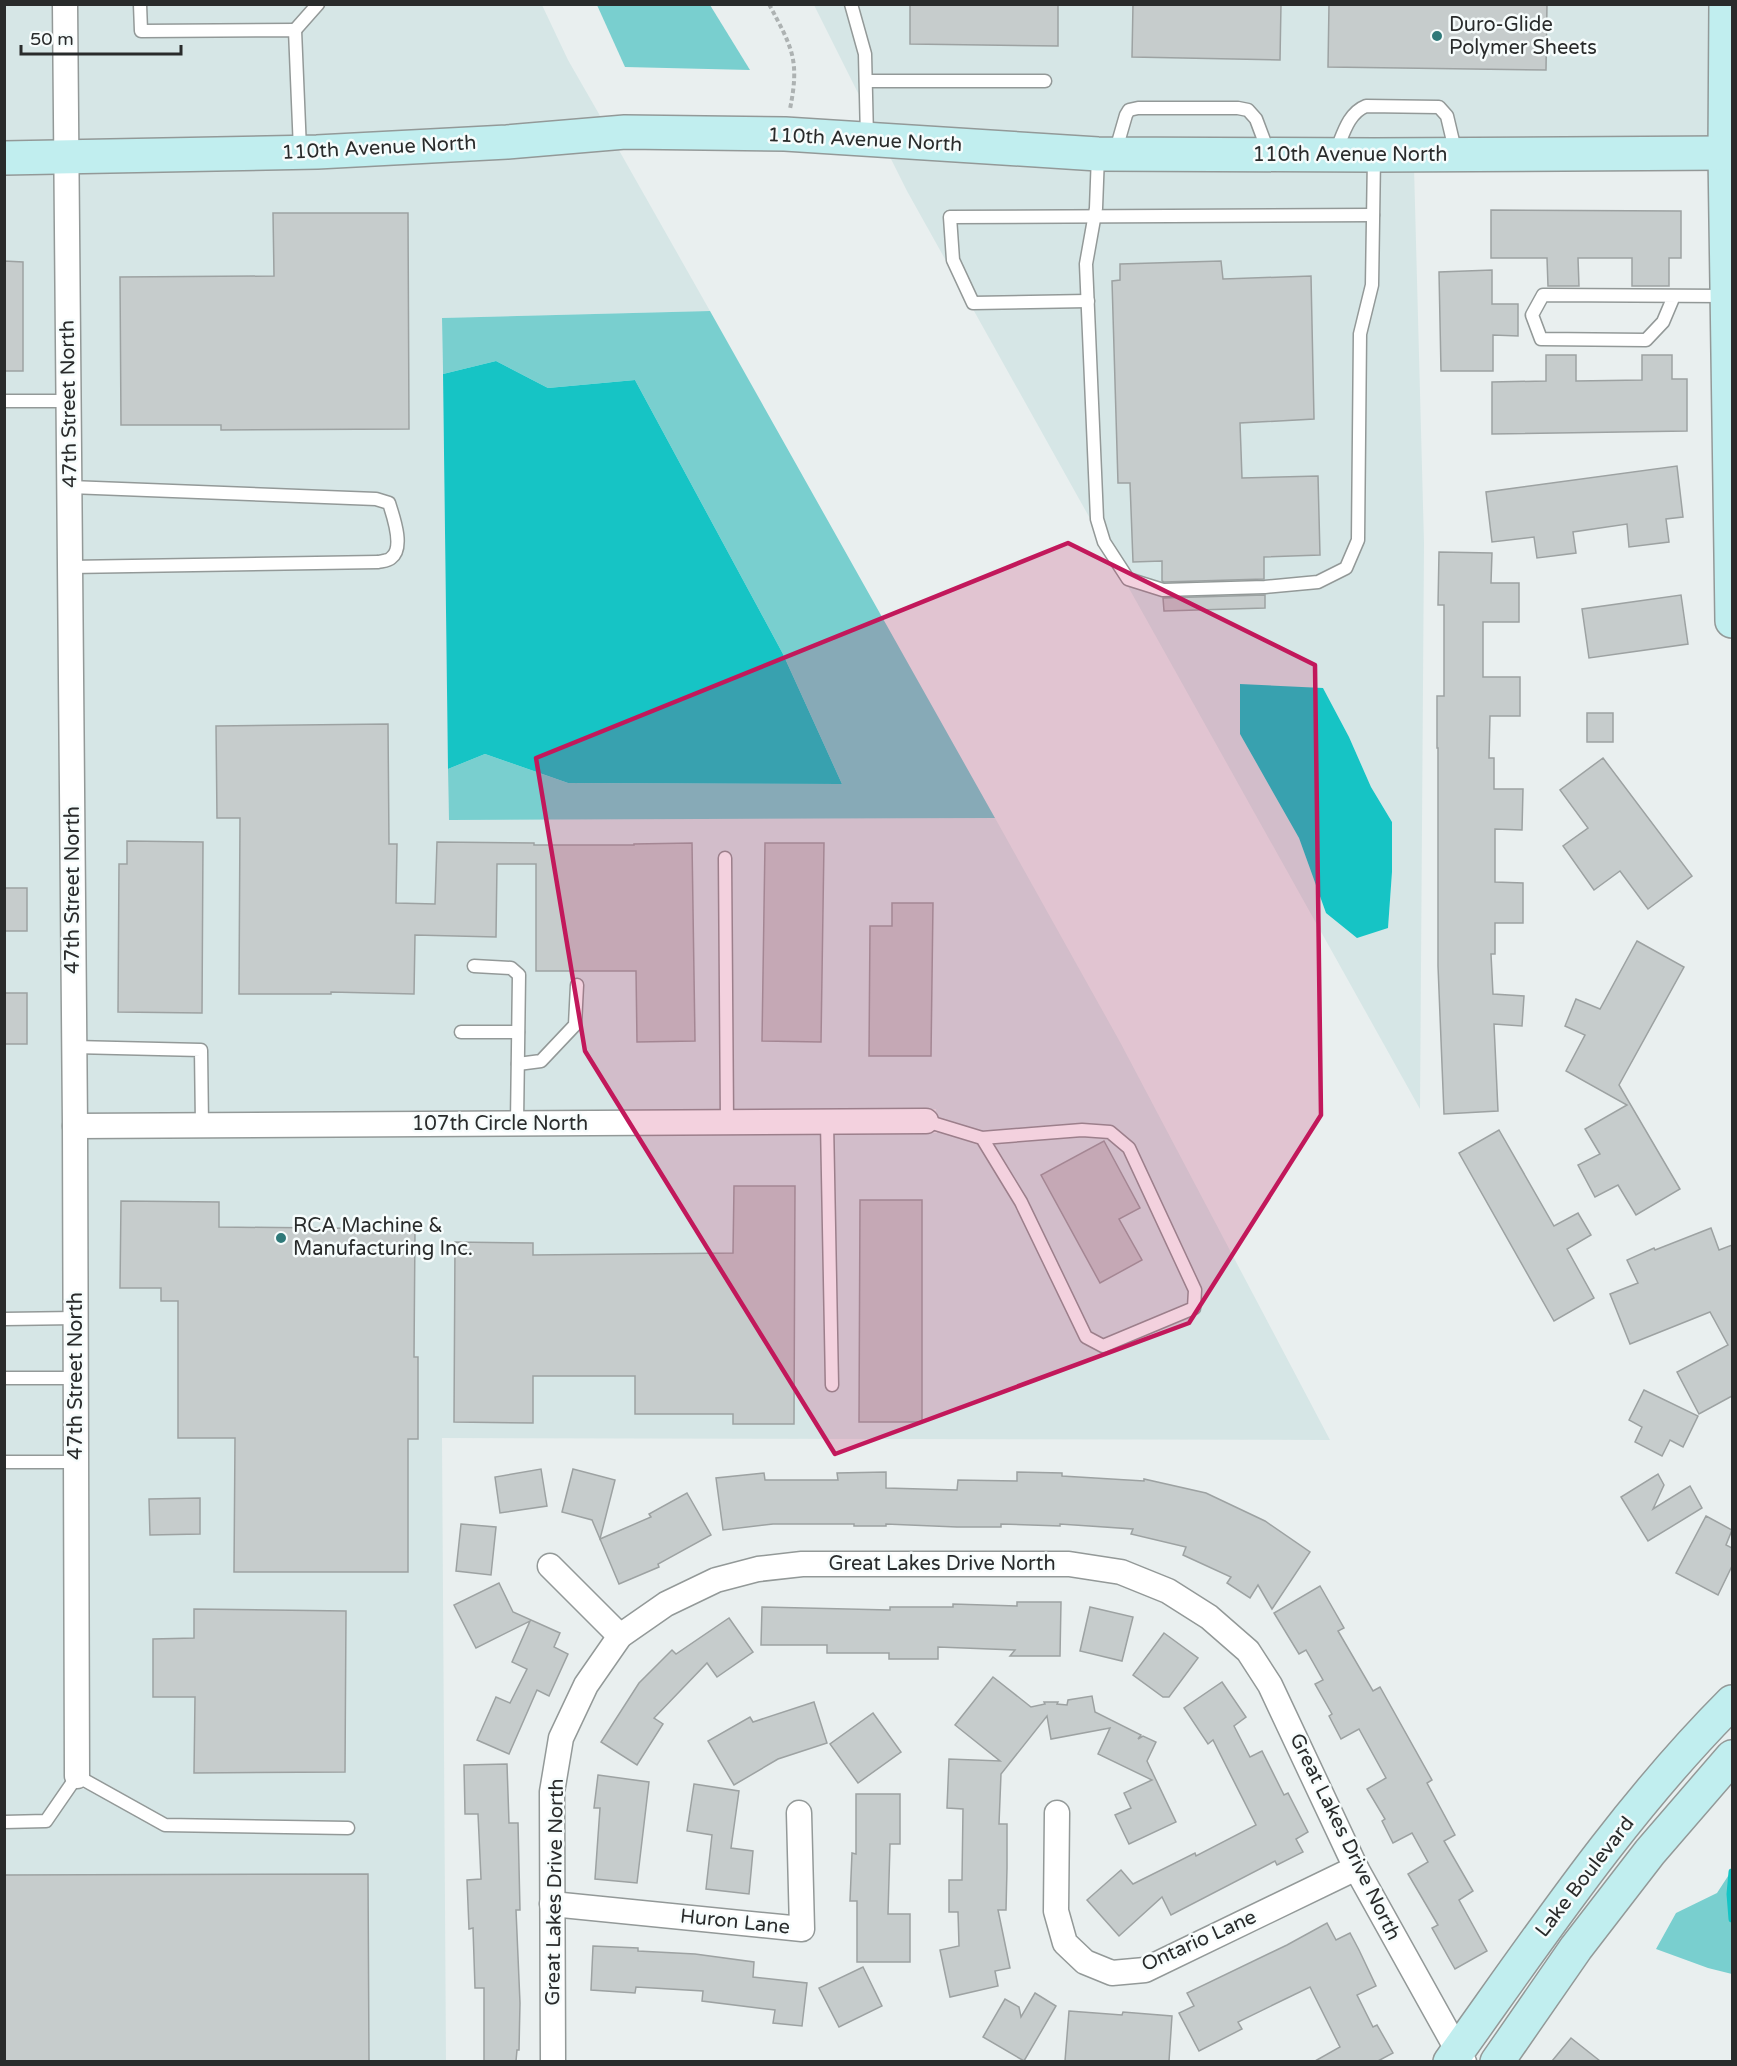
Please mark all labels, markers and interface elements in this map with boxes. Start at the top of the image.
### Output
place label: Duro-Glide Polymer Sheets [1449,13,1597,60]
scale bar [21,18,182,56]
text: 50 m [30,28,74,50]
marker: Duro-Glide Polymer Sheets [1430,29,1444,43]
street label: 110th Avenue North [767,123,963,157]
street label: 110th Avenue North [281,131,477,165]
street label: 110th Avenue North [1253,143,1447,167]
street label: 47th Street North [56,320,82,488]
street label: 47th Street North [61,806,85,974]
street label: 107th Circle North [412,1112,588,1136]
place label: RCA Machine & Manufacturing Inc. [293,1214,473,1261]
marker: RCA Machine & Manufacturing Inc. [274,1231,288,1245]
street label: 47th Street North [64,1292,88,1460]
street label: Great Lakes Drive North [828,1552,1056,1576]
street label: Great Lakes Drive North [1284,1730,1406,1944]
street label: Great Lakes Drive North [541,1778,569,2006]
street label: Lake Boulevard [1531,1812,1639,1942]
street label: Huron Lane [679,1904,791,1940]
street label: Ontario Lane [1138,1905,1260,1977]

